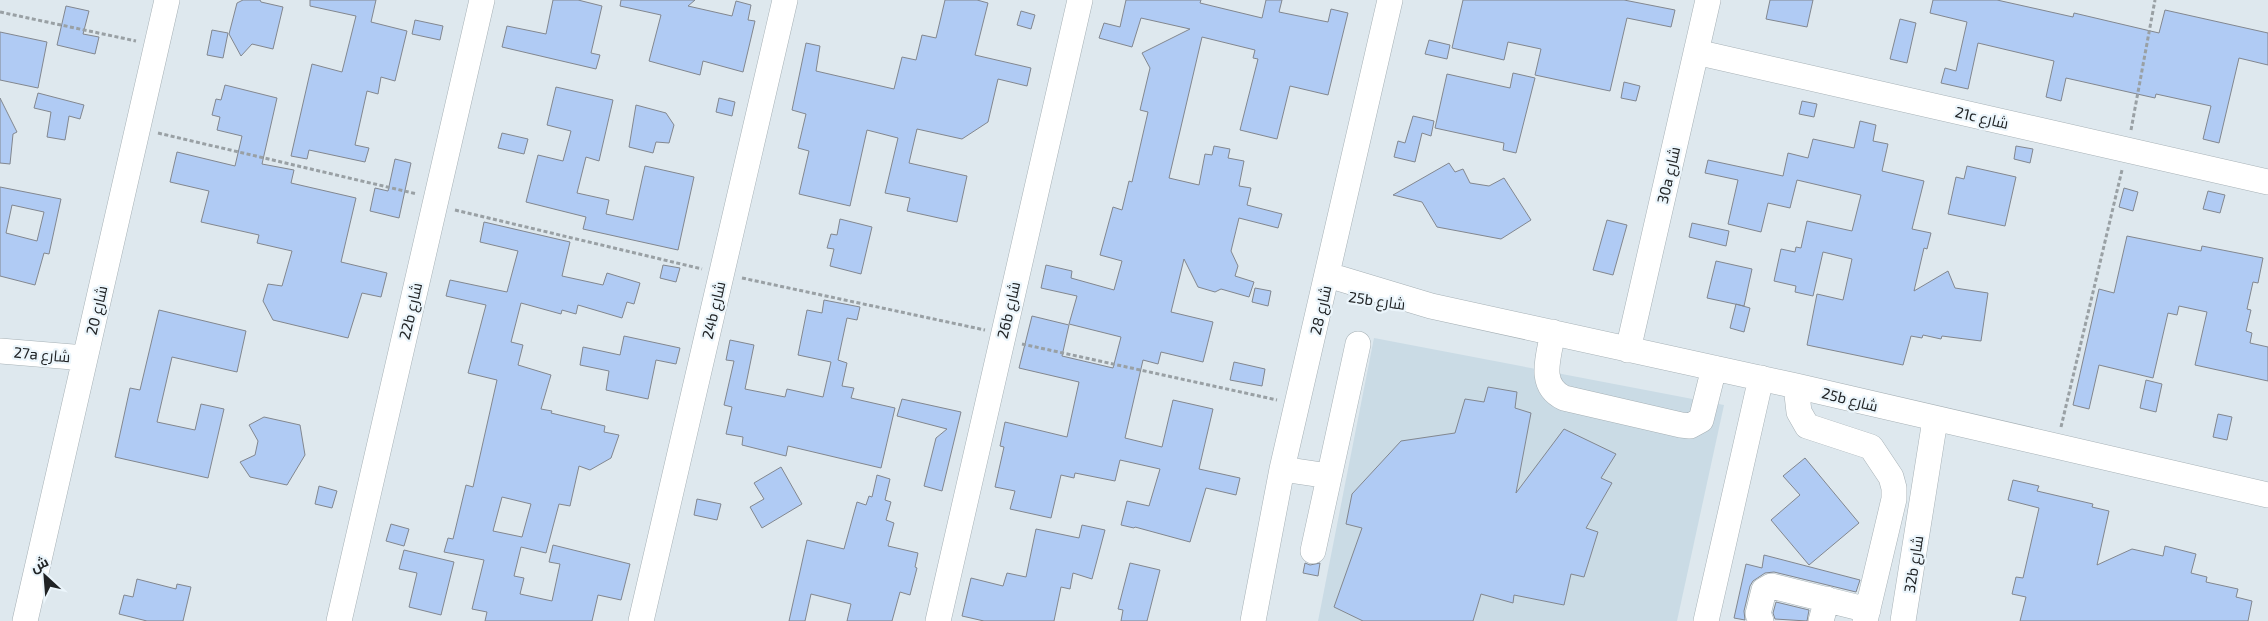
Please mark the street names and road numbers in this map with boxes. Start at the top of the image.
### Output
street label: 21c شارع [1953,102,2010,135]
street label: 30a شارع [1653,145,1686,206]
street label: 24b شارع [698,279,731,341]
street label: 26b شارع [993,280,1026,341]
street label: 22b شارع [395,281,428,342]
street label: شارع 20 [82,284,113,337]
street label: شارع 28 [1306,284,1337,337]
street label: 25b شارع [1347,287,1407,316]
street label: 27a شارع [13,343,71,368]
street label: 25b شارع [1819,383,1880,418]
street label: 32b شارع [1900,534,1929,594]

